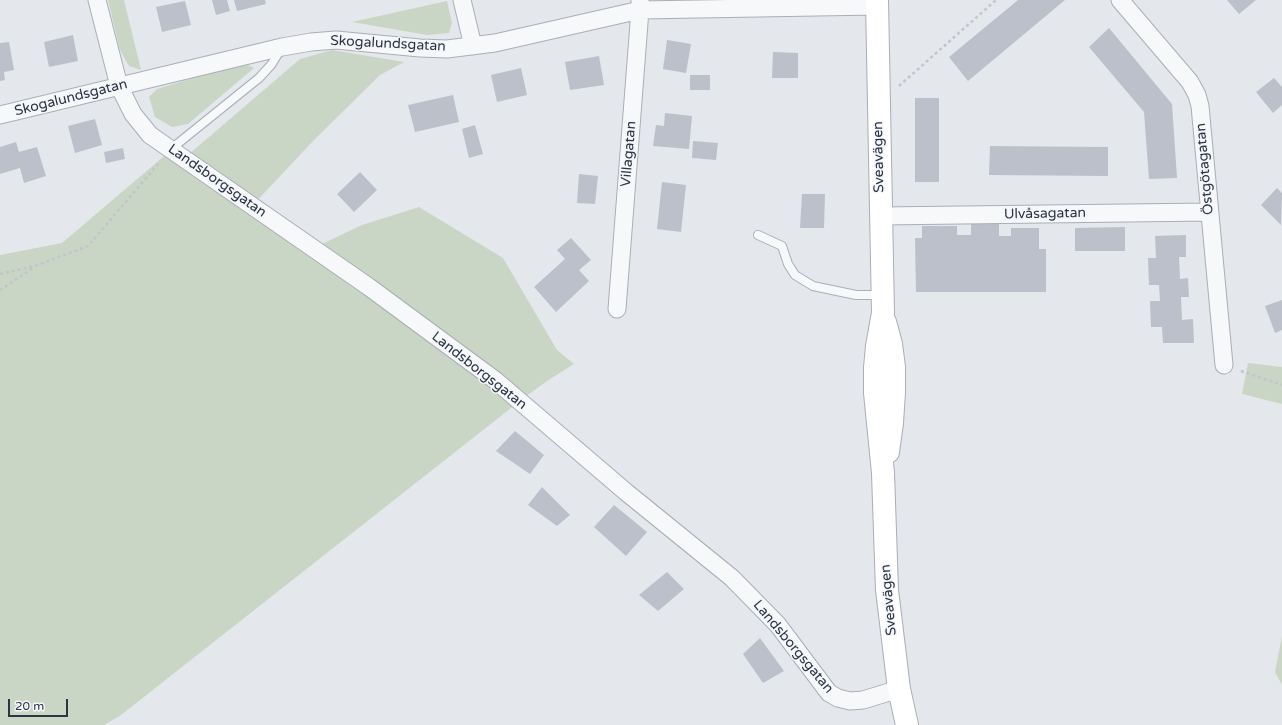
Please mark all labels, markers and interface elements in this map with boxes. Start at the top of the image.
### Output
street label: Skogalundsgatan [330,33,446,55]
street label: Skogalundsgatan [13,76,129,120]
street label: Villagatan [618,120,640,188]
street label: Sveavägen [870,121,888,193]
street label: Östgötagatan [1193,122,1217,216]
street label: Landsborgsgatan [165,141,269,221]
street label: Ulvåsagatan [1004,205,1086,223]
street label: Landsborgsgatan [428,329,530,413]
street label: Sveavägen [878,564,900,636]
street label: Landsborgsgatan [749,597,837,697]
scale bar [10,691,70,717]
text: 20 m [15,699,44,713]

